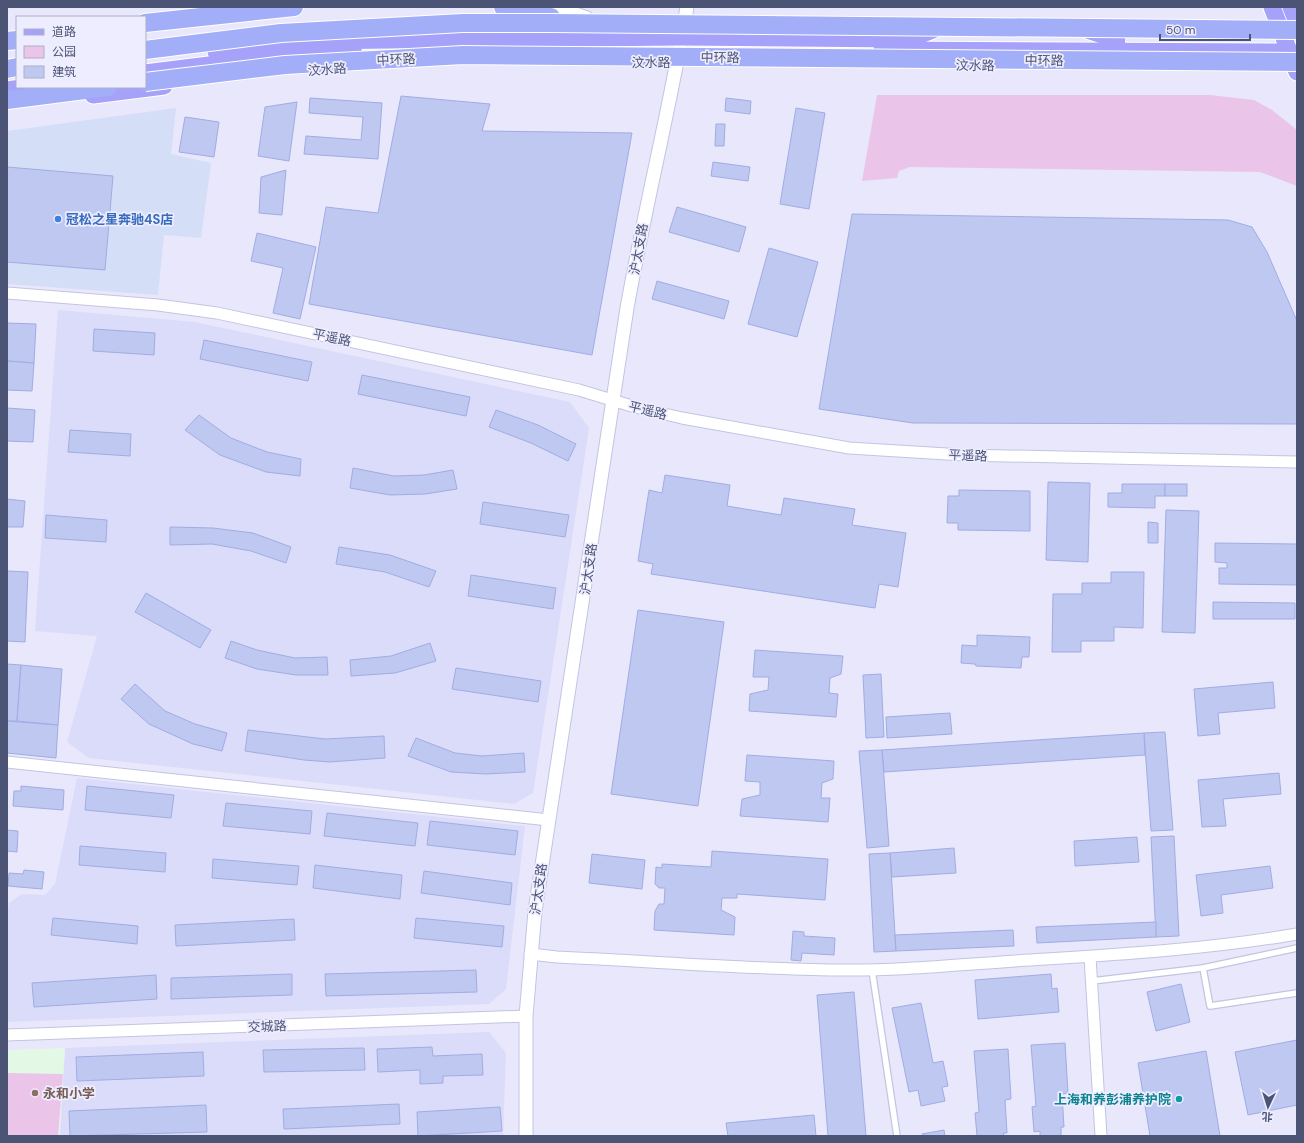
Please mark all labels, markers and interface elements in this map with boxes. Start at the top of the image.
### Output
legend [16,16,146,88]
scale bar [1160,16,1250,42]
text: 50 m [1166,22,1195,38]
text: 道路 [52,24,76,40]
text: 公园 [52,44,76,60]
street label: 中环路 [700,49,740,66]
street label: 中环路 [376,50,416,69]
street label: 中环路 [1024,52,1064,69]
street label: 汶水路 [631,54,671,71]
street label: 汶水路 [955,57,995,74]
street label: 汶水路 [307,60,347,79]
text: 建筑 [52,64,76,80]
place label: 冠松之星奔驰4S店 [66,211,173,228]
marker: 冠松之星奔驰4S店 [53,214,63,224]
street label: 沪太支路 [626,222,651,276]
street label: 平遥路 [311,325,353,350]
street label: 平遥路 [627,398,669,423]
street label: 平遥路 [948,446,988,465]
street label: 沪太支路 [576,542,601,596]
street label: 沪太支路 [526,862,551,916]
street label: 交城路 [247,1017,287,1036]
place label: 永和小学 [43,1085,95,1102]
north arrow [1248,1087,1288,1127]
marker: 永和小学 [30,1088,40,1098]
place label: 上海和养彭浦养护院 [1054,1091,1171,1108]
marker: 上海和养彭浦养护院 [1174,1094,1184,1104]
text: 北 [1261,1110,1273,1124]

